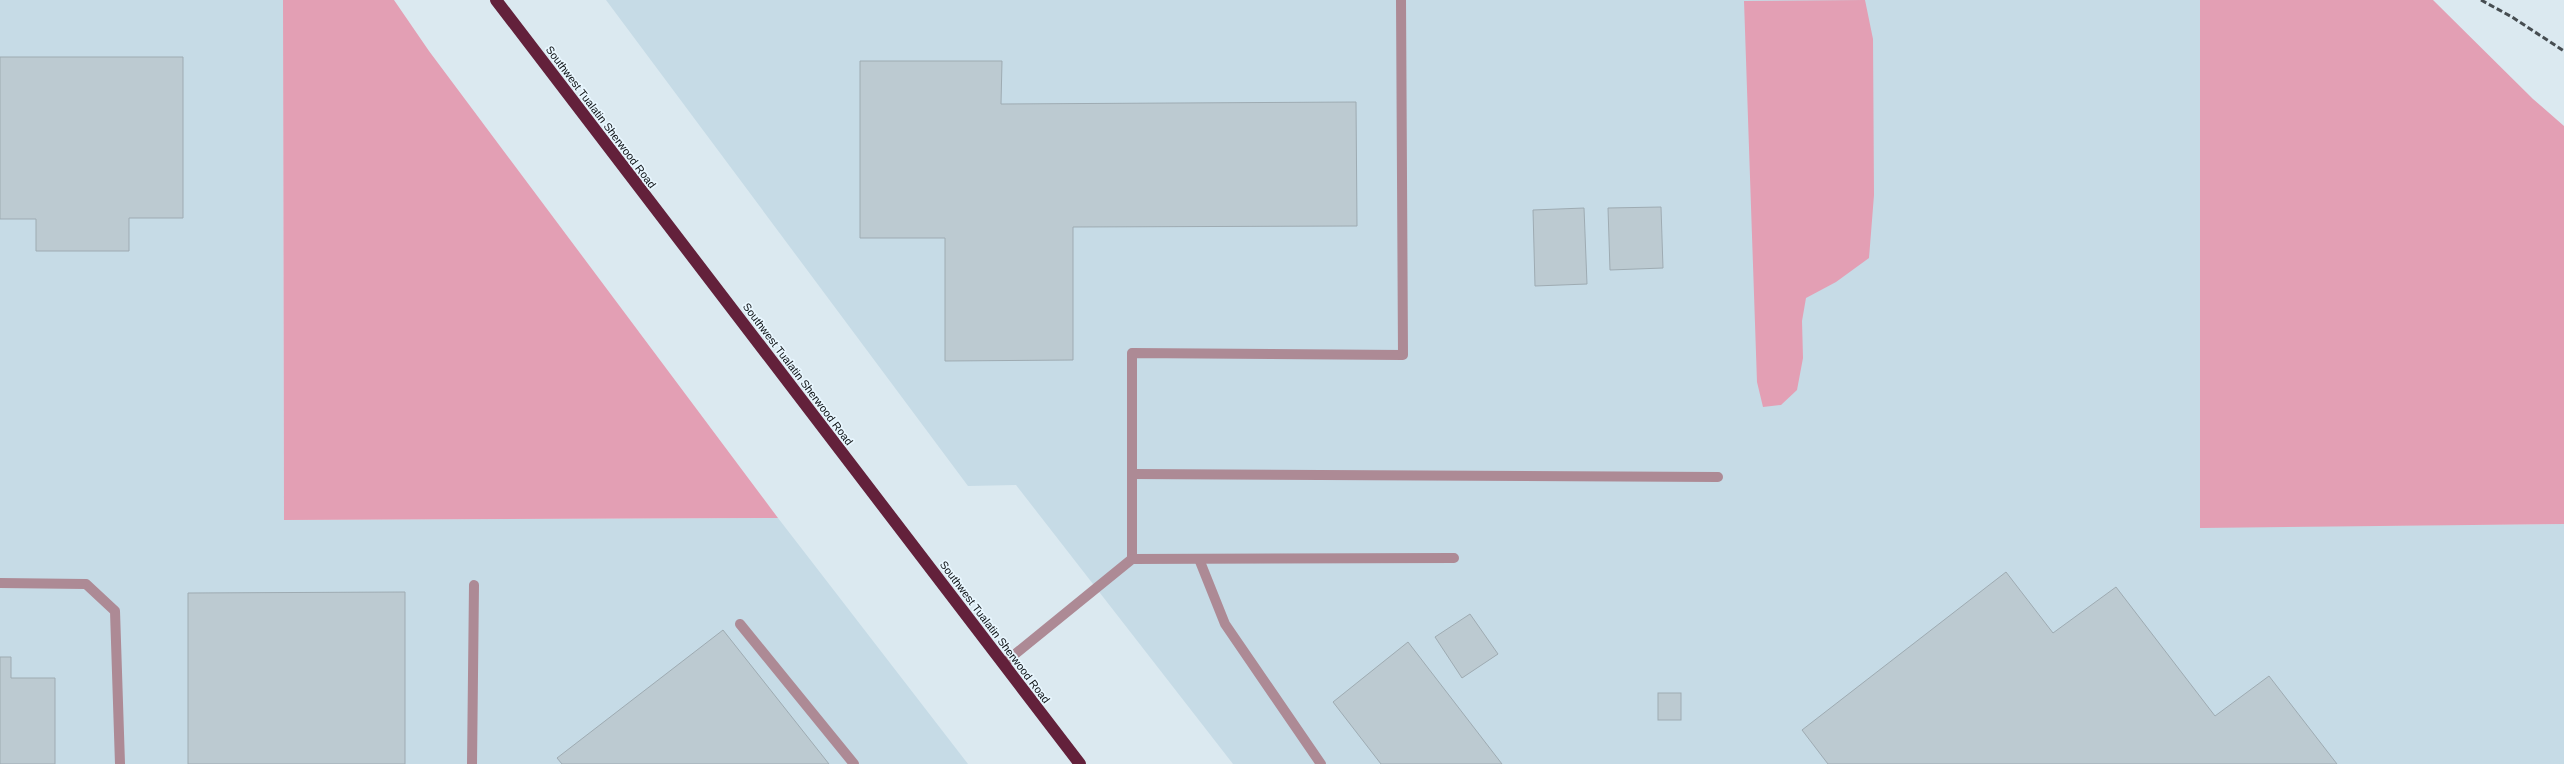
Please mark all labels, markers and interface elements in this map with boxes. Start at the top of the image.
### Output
street label: Southwest Tualatin Sherwood Road [544,44,658,190]
street label: Southwest Tualatin Sherwood Road [741,301,855,447]
street label: Southwest Tualatin Sherwood Road [938,559,1052,705]

